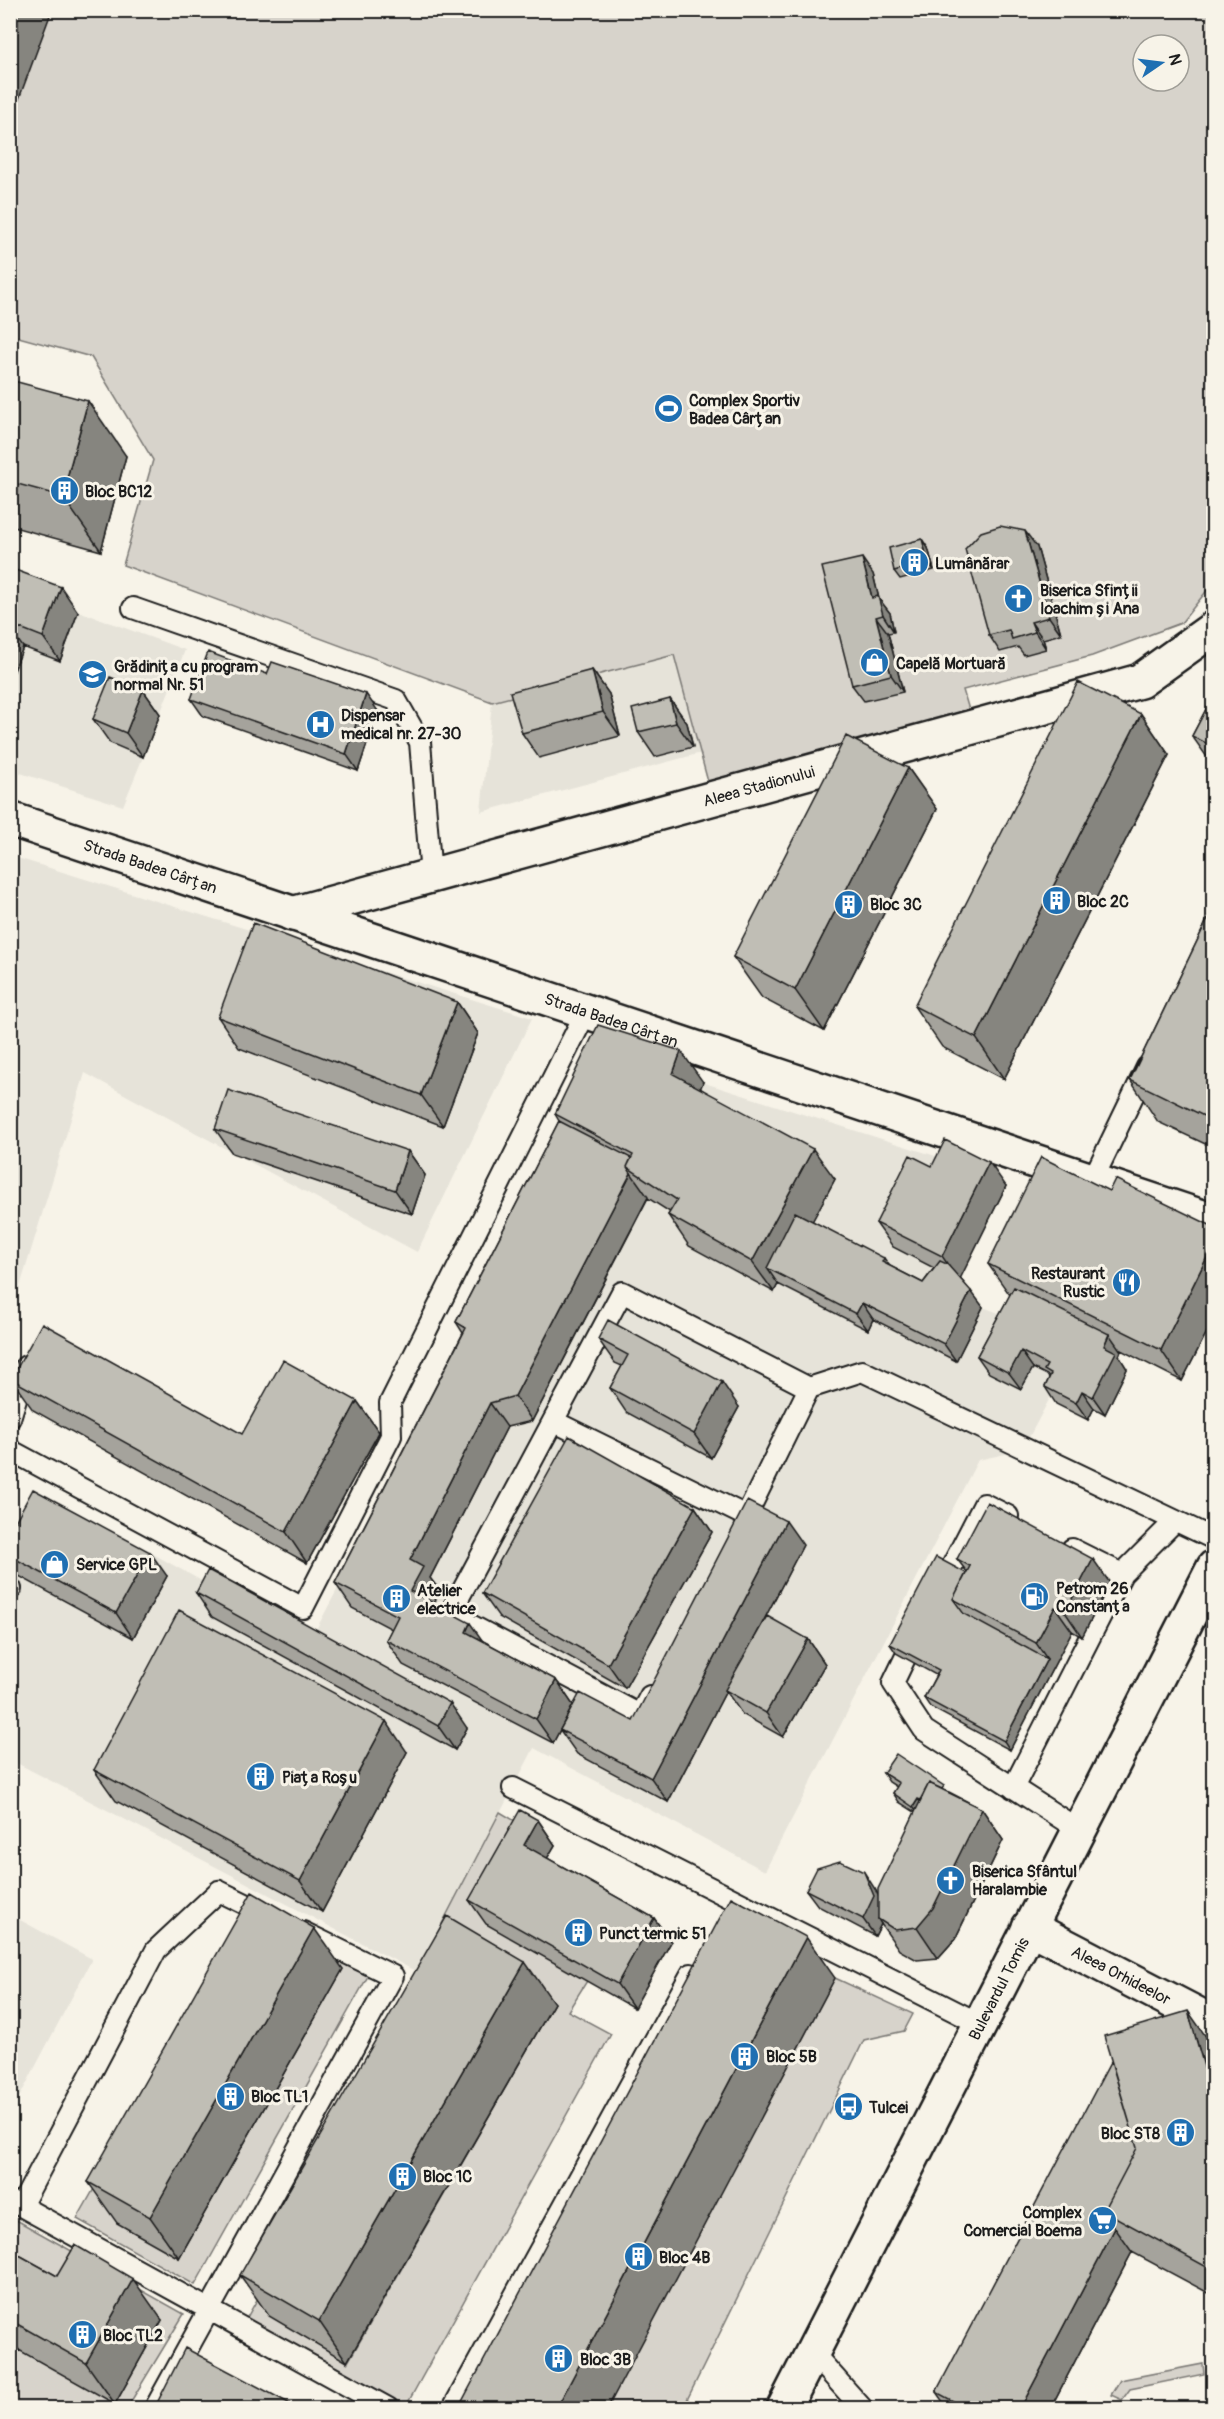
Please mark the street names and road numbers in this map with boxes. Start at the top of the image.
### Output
street label: Aleea Stadionului [701,762,817,812]
street label: Strada Badea Cârțan [81,835,220,898]
street label: Strada Badea Cârțan [542,989,681,1052]
street label: Bulevardul Tomis [965,1934,1034,2044]
street label: Aleea Orhideelor [1068,1942,1174,2010]

